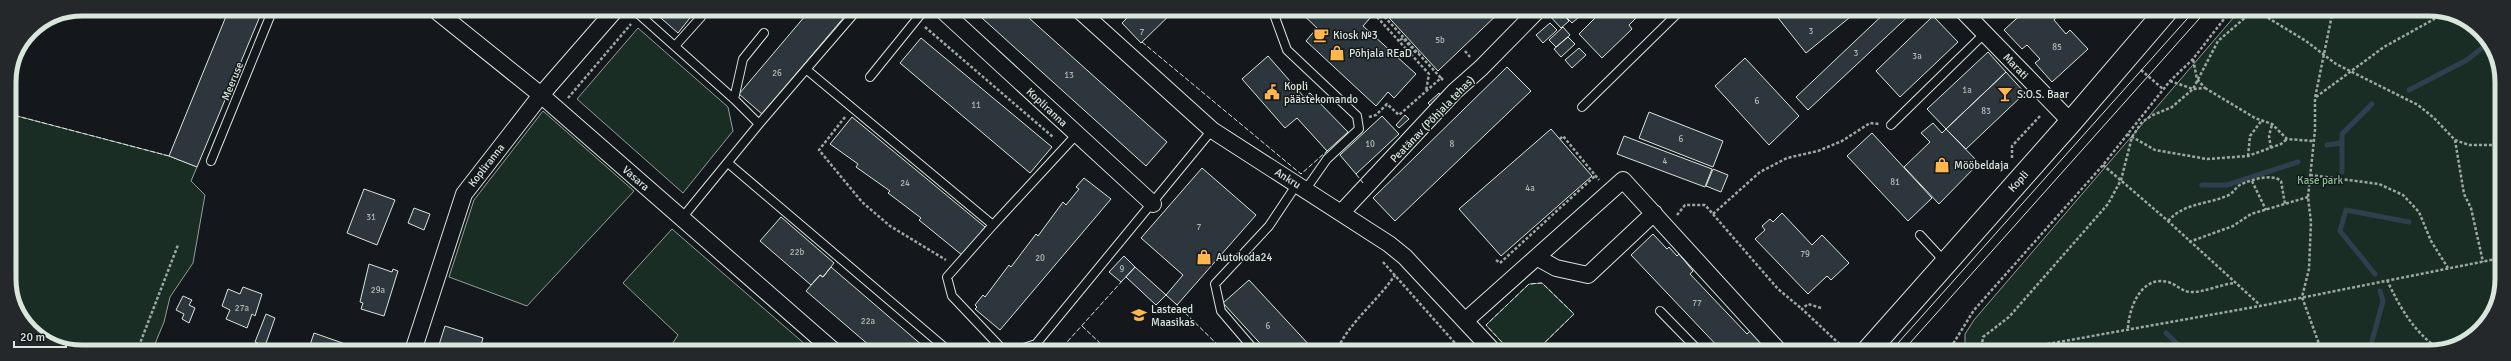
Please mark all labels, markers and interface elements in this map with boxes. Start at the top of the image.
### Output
cafe icon: Kiosk №3 [1312,26,1330,44]
house number: 3 [1809,26,1814,37]
house number: 7 [1140,27,1145,38]
place label: Kiosk №3 [1333,29,1378,42]
house number: 5b [1435,35,1445,46]
house number: 85 [2052,42,2062,53]
shop icon: Põhjala REaD [1328,44,1346,62]
place label: Põhjala REaD [1349,47,1412,60]
house number: 3 [1854,48,1859,59]
house number: 3a [1912,51,1922,62]
street label: Marati [2000,51,2031,82]
street label: Meeruse [219,60,246,102]
house number: 26 [772,68,782,79]
house number: 13 [1064,70,1074,81]
street label: Peatänav (Põhjala tehas) [1388,73,1477,165]
place label: Kopli päästekomando [1284,80,1358,106]
public building icon: Kopli päästekomando [1263,83,1281,101]
street label: Kopliranna [1023,85,1070,130]
house number: 1a [1962,85,1972,96]
bar icon: S.O.S. Baar [1996,85,2014,103]
place label: S.O.S. Baar [2017,88,2069,101]
house number: 6 [1755,96,1760,107]
house number: 11 [971,100,981,111]
house number: 83 [1981,106,1991,117]
house number: 6 [1679,134,1684,145]
house number: 10 [1365,139,1375,150]
house number: 8 [1450,139,1455,150]
street label: Kopliranna [466,141,508,189]
house number: 4 [1663,156,1668,167]
shop icon: Mööbeldaja [1933,156,1951,174]
place label: Mööbeldaja [1954,159,2009,172]
street label: Vasara [620,163,652,194]
street label: Ankru [1272,165,1303,191]
street label: Kopli [2005,168,2031,195]
park label: Kase park [2297,174,2343,187]
house number: 81 [1890,177,1900,188]
house number: 24 [900,178,910,189]
house number: 4a [1525,183,1535,194]
house number: 31 [366,212,376,223]
house number: 7 [1197,222,1202,233]
house number: 22b [790,247,804,258]
shop icon: Autokoda24 [1195,248,1213,266]
house number: 79 [1800,249,1810,260]
place label: Autokoda24 [1216,251,1272,264]
house number: 20 [1035,253,1045,264]
house number: 9 [1120,264,1125,275]
house number: 29a [371,285,386,296]
house number: 77 [1692,298,1702,309]
house number: 27a [235,303,250,314]
place label: Lasteaed Maasikas [1151,303,1195,329]
school or university icon: Lasteaed Maasikas [1130,306,1148,324]
house number: 22a [861,316,876,327]
house number: 6 [1266,321,1271,332]
scale bar [14,323,66,349]
text: 20 m [20,330,45,345]

